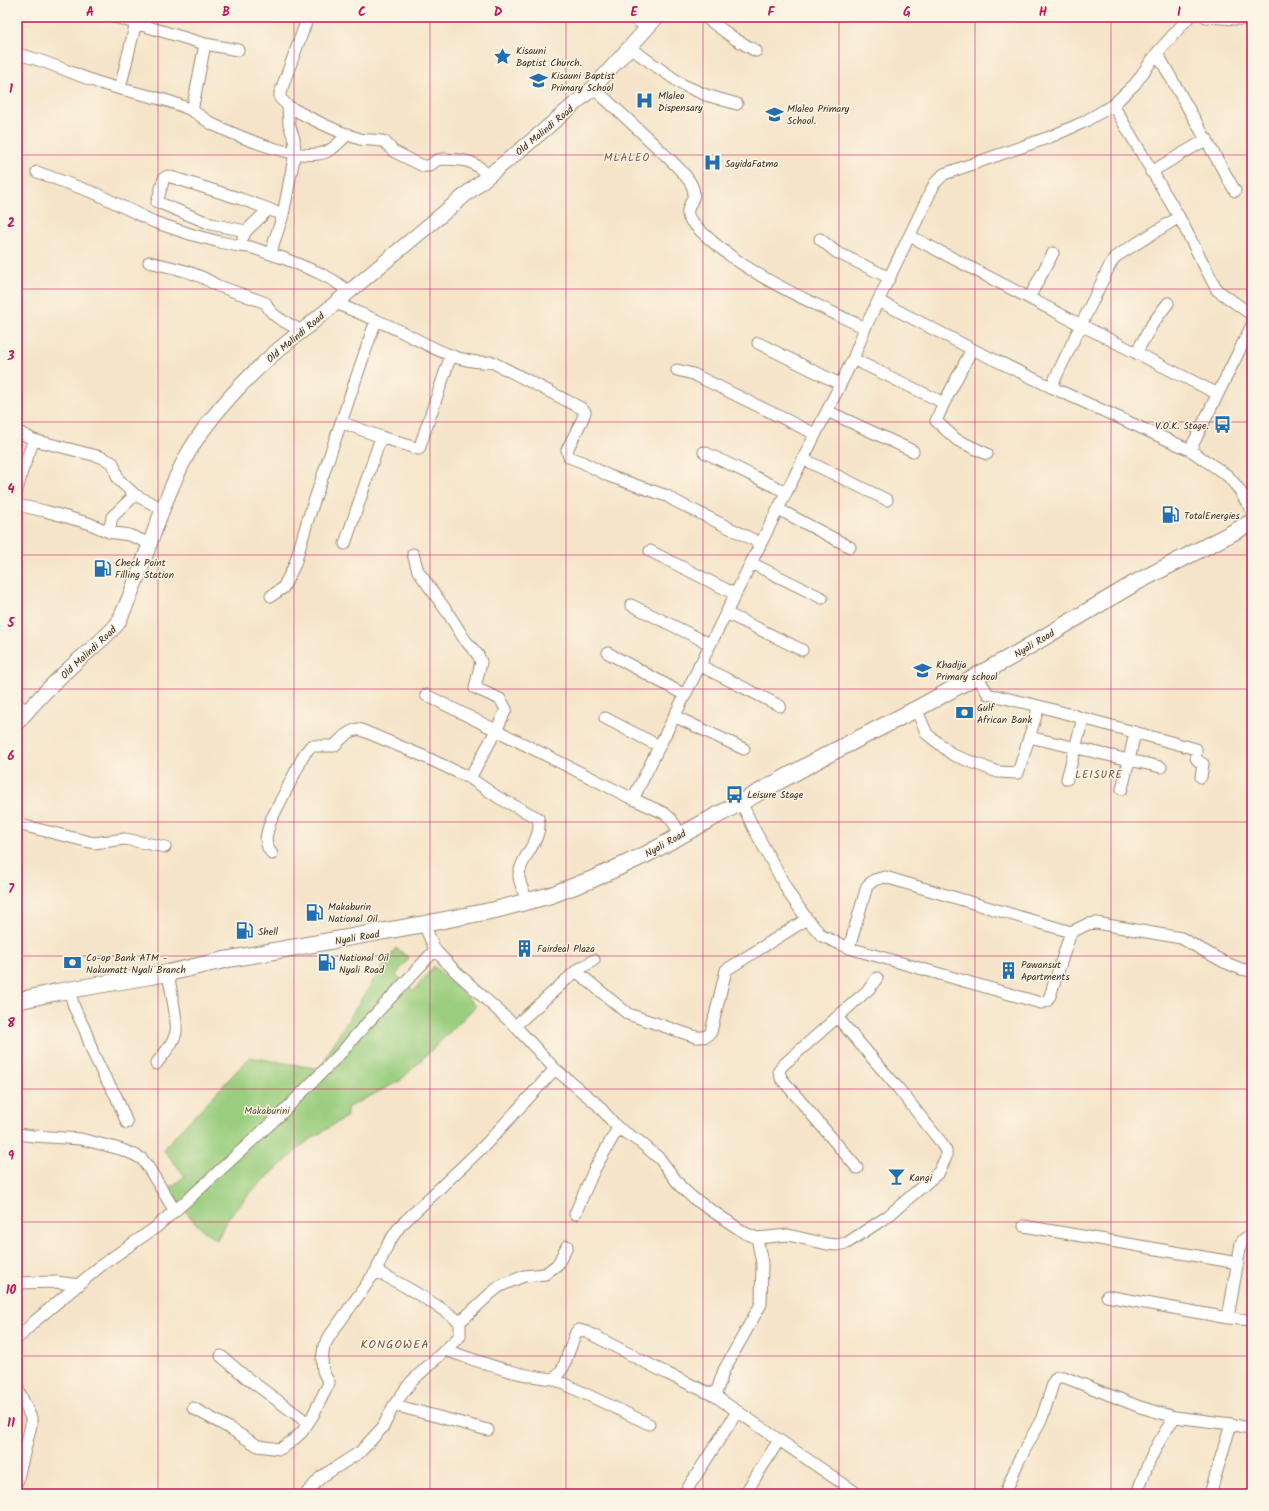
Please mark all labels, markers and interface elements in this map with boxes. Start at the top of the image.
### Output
text: A [86,2,94,23]
text: B [222,2,230,23]
text: C [358,2,366,23]
text: D [494,2,503,23]
text: E [630,2,638,23]
text: F [767,2,775,23]
text: G [903,2,911,23]
text: H [1039,2,1048,23]
text: I [1177,2,1181,23]
place label: Kisauni Baptist Church. [516,43,582,71]
place icon: Kisauni Baptist Church. [493,46,513,66]
place label: Kisauni Baptist Primary School [551,68,615,96]
school or university icon: Kisauni Baptist Primary School [528,71,548,91]
text: 1 [9,79,13,100]
place label: Mlaleo Dispensary [658,88,703,116]
hospital icon: Mlaleo Dispensary [635,91,655,111]
street label: Old Malindi Road [512,101,578,160]
place label: Mlaleo Primary School. [787,101,850,129]
school or university icon: Mlaleo Primary School. [764,104,784,124]
district label: MLALEO [604,149,650,167]
hospital icon: SayidaFatma [702,153,722,173]
place label: SayidaFatma [725,156,779,172]
text: 2 [7,213,15,234]
street label: Old Malindi Road [263,308,329,367]
text: 3 [6,346,15,367]
bus stop icon: V.O.K. Stage. [1212,415,1232,435]
place label: V.O.K. Stage. [1155,418,1209,434]
text: 4 [7,479,15,500]
fuel station icon: TotalEnergies [1161,505,1181,525]
place label: TotalEnergies [1184,508,1241,524]
place label: Check Point Filling Station [115,555,174,583]
fuel station icon: Check Point Filling Station [92,558,112,578]
text: 5 [7,613,16,634]
street label: Old Malindi Road [57,622,121,683]
street label: Nyali Road [1011,625,1059,662]
place label: Khadija Primary school [936,657,998,685]
school or university icon: Khadija Primary school [913,660,933,680]
place label: Gulf African Bank [977,700,1032,728]
bank icon: Gulf African Bank [954,703,974,723]
text: 6 [7,746,15,767]
district label: LEISURE [1075,766,1123,784]
bus stop icon: Leisure Stage [724,784,744,804]
place label: Leisure Stage [747,787,804,803]
street label: Nyali Road [642,825,690,862]
text: 7 [8,879,15,900]
place label: Makaburin National Oil [328,899,378,927]
fuel station icon: Makaburin National Oil [305,902,325,922]
fuel station icon: Shell [235,921,255,941]
place label: Shell [258,924,279,940]
street label: Nyali Road [334,926,382,950]
building icon: Fairdeal Plaza [514,938,534,958]
place label: Fairdeal Plaza [537,941,595,957]
place label: Co-op Bank ATM - Nakumatt Nyali Branch [86,950,186,978]
place label: National Oil Nyali Road [339,950,389,978]
bank icon: Co-op Bank ATM - Nakumatt Nyali Branch [63,953,83,973]
fuel station icon: National Oil Nyali Road [316,953,336,973]
place label: Pawansut Apartments [1021,957,1070,985]
building icon: Pawansut Apartments [998,960,1018,980]
text: 8 [7,1013,15,1034]
park label: Makaburini [244,1103,290,1119]
text: 9 [8,1146,15,1167]
bar icon: Kangi [886,1167,906,1187]
place label: Kangi [909,1170,933,1186]
text: 10 [6,1280,17,1301]
district label: KONGOWEA [361,1335,429,1354]
text: 11 [7,1413,15,1434]

